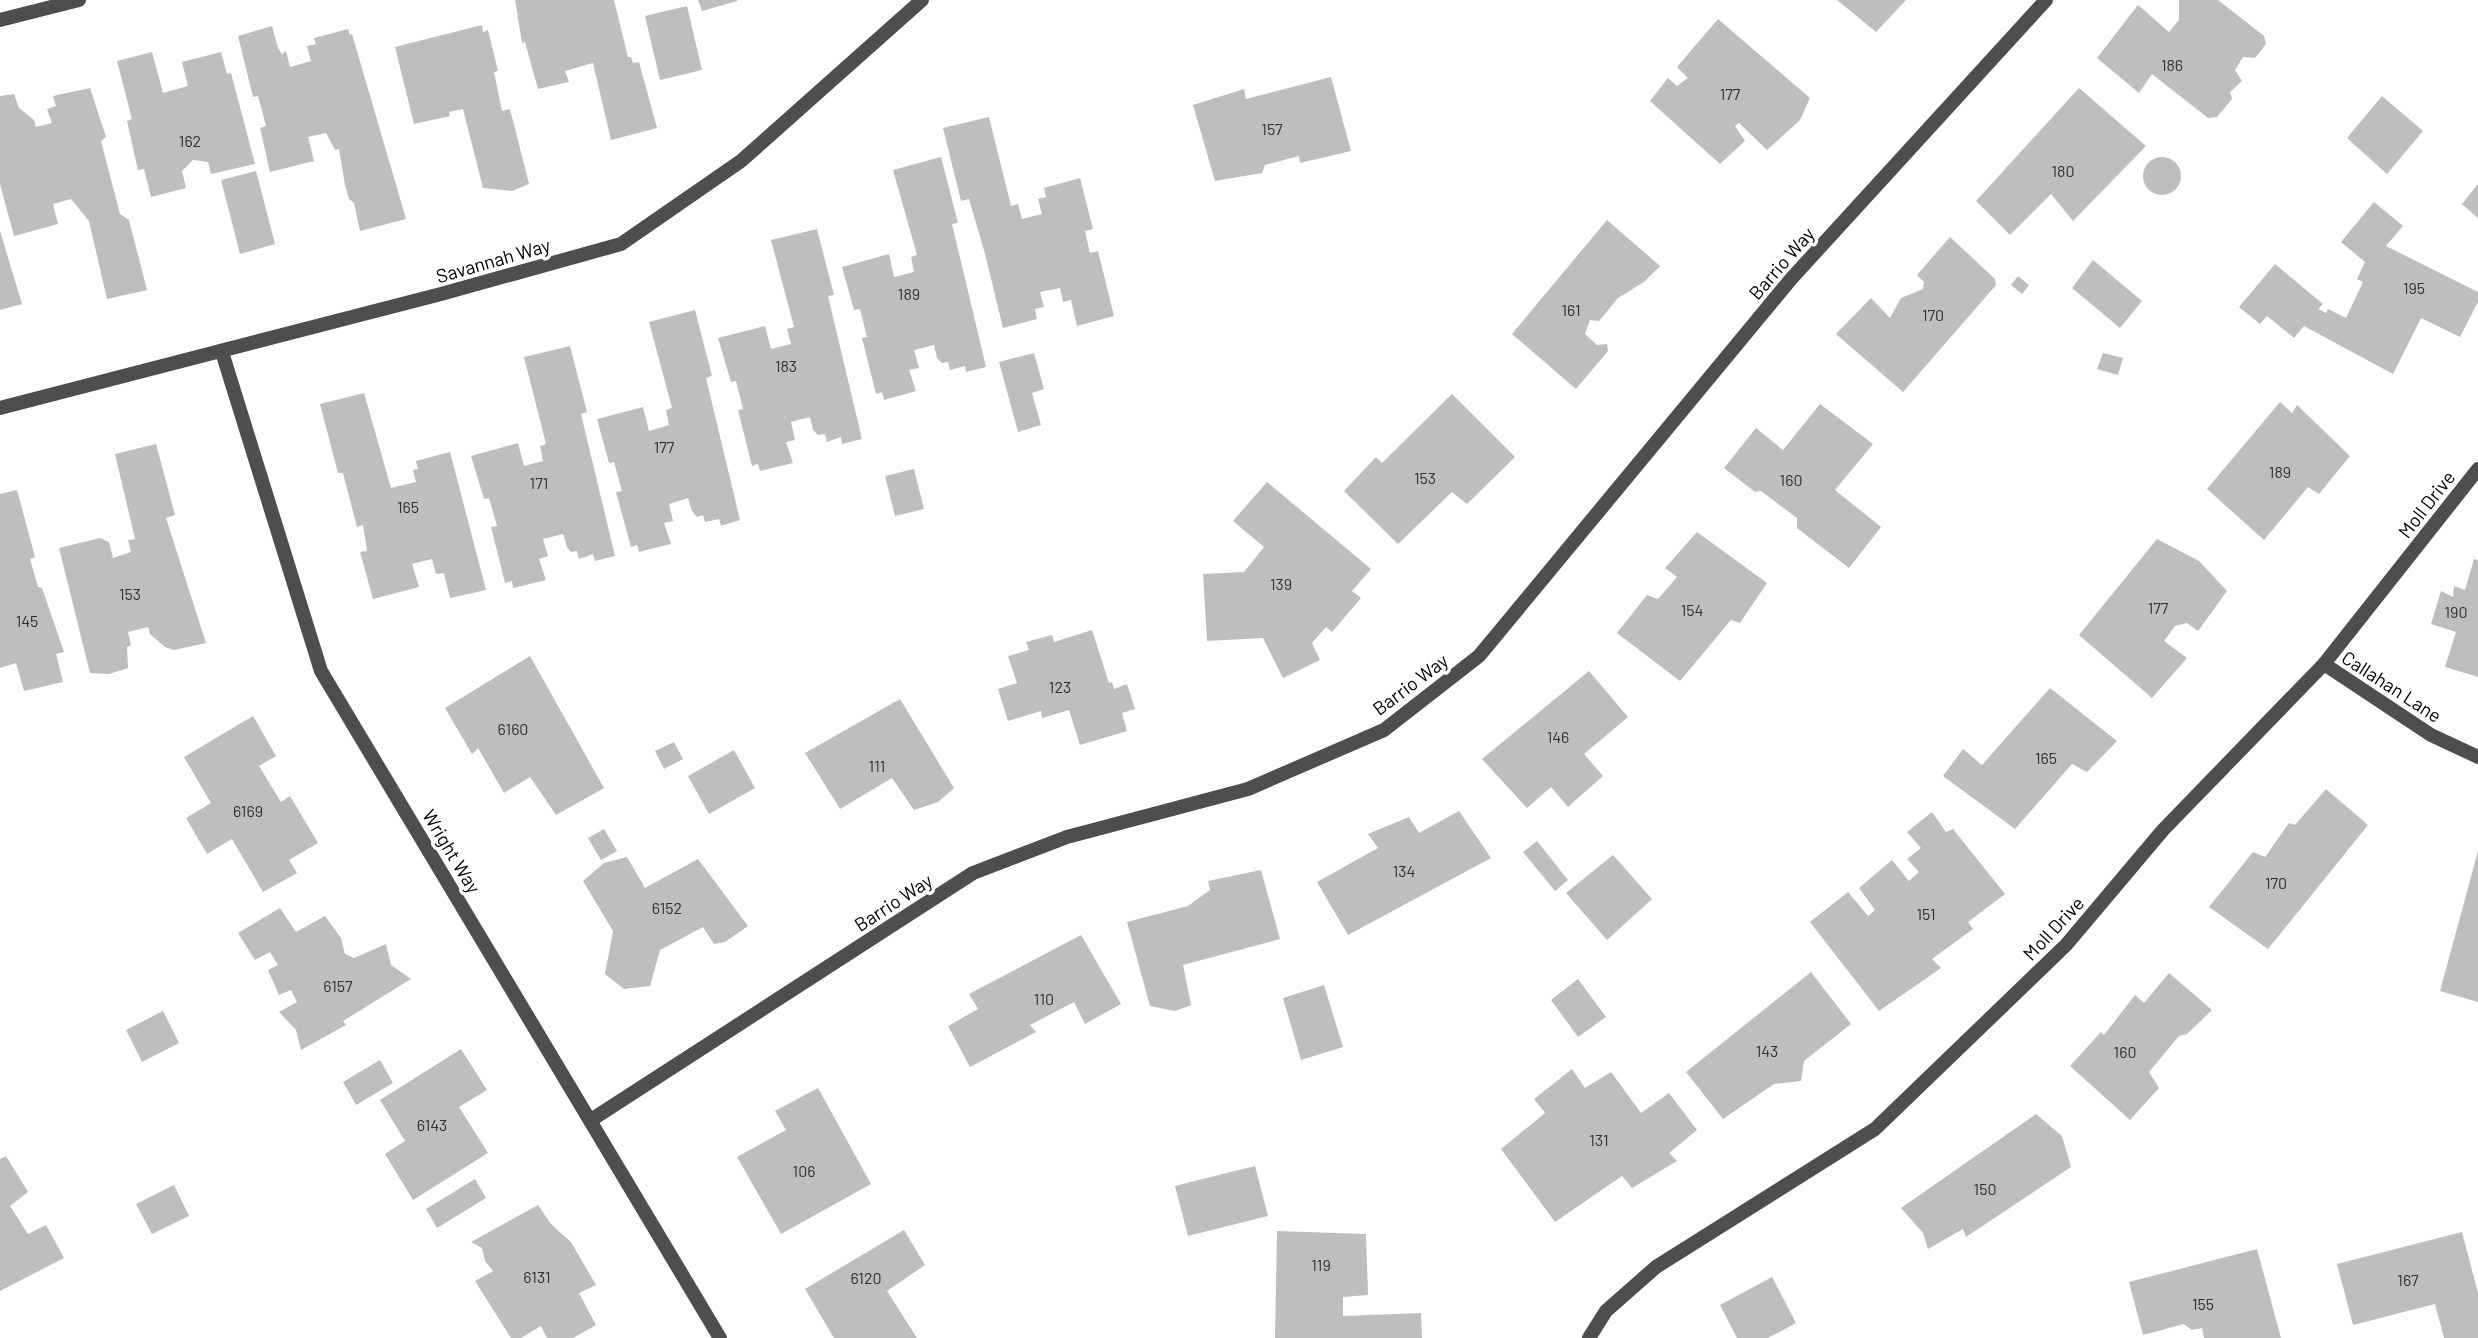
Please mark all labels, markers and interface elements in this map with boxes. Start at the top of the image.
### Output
house number: 186 [2161,55,2183,74]
house number: 177 [1720,84,1741,103]
house number: 157 [1261,119,1283,138]
house number: 162 [179,131,201,150]
house number: 180 [2052,161,2074,180]
street label: Barrio Way [1743,222,1819,304]
street label: Savannah Way [433,233,553,287]
house number: 195 [2403,278,2425,297]
house number: 189 [898,284,920,303]
house number: 161 [1561,300,1581,319]
house number: 170 [1922,305,1944,324]
house number: 183 [775,356,797,375]
house number: 177 [654,437,675,456]
house number: 189 [2269,462,2291,481]
street label: Moll Drive [2393,466,2459,542]
house number: 153 [1414,468,1436,487]
house number: 160 [1780,470,1802,489]
house number: 171 [530,473,548,492]
house number: 165 [397,497,419,516]
house number: 139 [1270,574,1292,593]
house number: 153 [119,584,141,603]
house number: 177 [2148,598,2169,617]
house number: 154 [1681,600,1703,619]
house number: 190 [2445,602,2467,621]
house number: 145 [16,611,38,630]
street label: Callahan Lane [2338,645,2446,727]
street label: Barrio Way [1368,648,1452,720]
house number: 123 [1049,677,1071,696]
house number: 6160 [498,719,528,738]
house number: 146 [1547,727,1569,746]
house number: 165 [2035,748,2057,767]
house number: 111 [869,756,885,775]
house number: 6169 [233,801,263,820]
street label: Wright Way [418,805,486,897]
house number: 134 [1393,861,1415,880]
street label: Barrio Way [850,868,937,936]
house number: 170 [2265,873,2287,892]
street label: Moll Drive [2018,891,2088,965]
house number: 6152 [652,898,682,917]
house number: 151 [1917,904,1935,923]
house number: 6157 [323,976,353,995]
house number: 110 [1034,989,1054,1008]
house number: 143 [1756,1041,1778,1060]
house number: 160 [2114,1042,2136,1061]
house number: 6143 [417,1115,447,1134]
house number: 131 [1589,1130,1609,1149]
house number: 106 [793,1161,815,1180]
house number: 150 [1974,1179,1996,1198]
house number: 119 [1311,1255,1331,1274]
house number: 6131 [523,1267,551,1286]
house number: 6120 [850,1268,882,1287]
house number: 167 [2397,1270,2419,1289]
house number: 155 [2192,1294,2214,1313]

